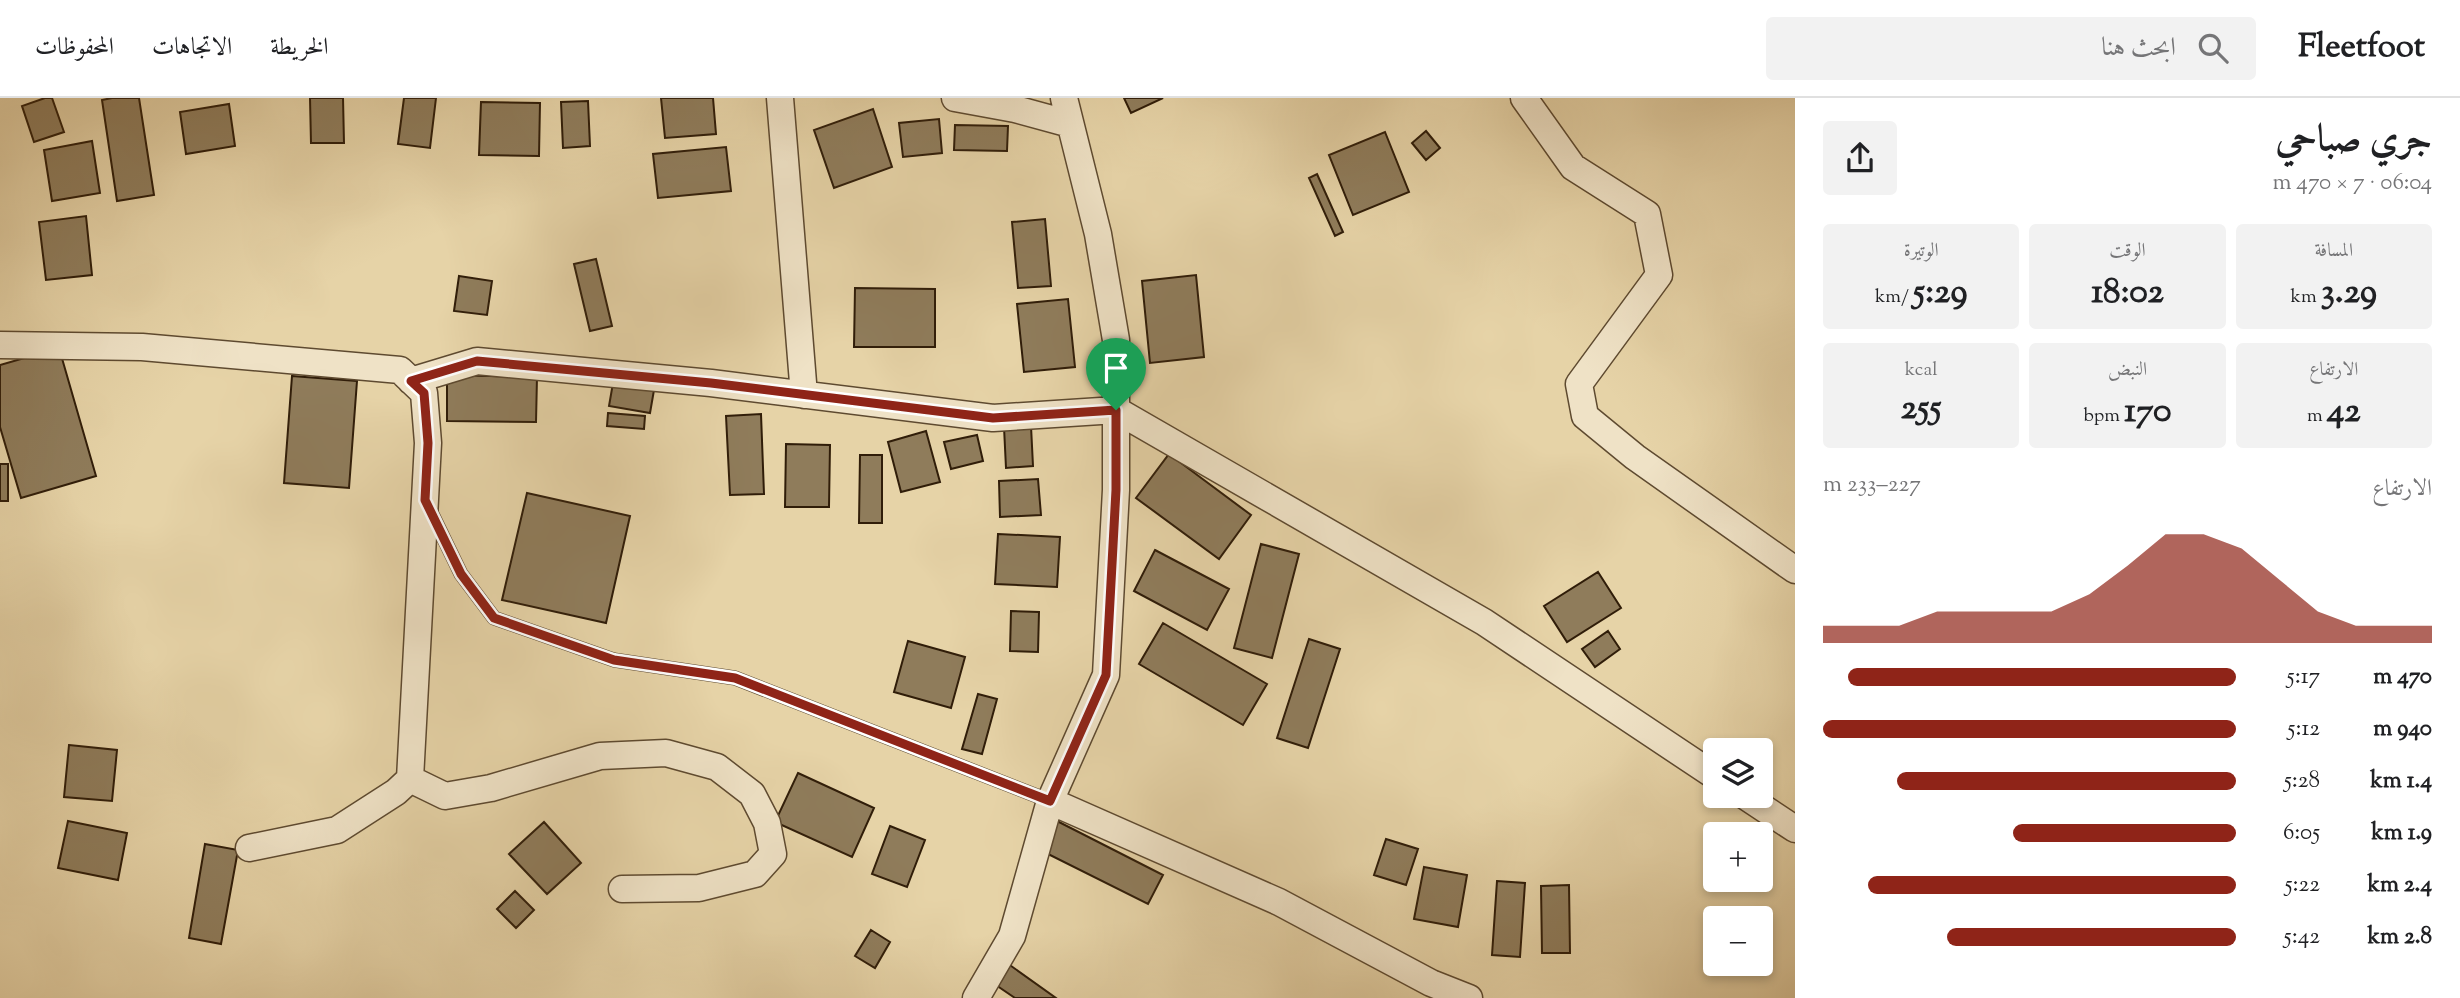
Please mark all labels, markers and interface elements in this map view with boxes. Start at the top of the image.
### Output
search box [1766,17,2256,80]
text: Fleetfoot [2298,24,2425,72]
icon: search [2194,29,2232,67]
text: ابحث هنا [2101,30,2176,67]
text: المحفوظات [35,31,114,65]
text: الاتجاهات [152,31,232,65]
text: الخريطة [270,31,329,65]
text: جري صباحي [2276,114,2432,168]
button: share [1823,121,1897,195]
text: 06:04 · 7 × 470 m [2272,167,2432,200]
text: الوتيرة [1904,238,1939,265]
text: الوقت [2109,238,2146,265]
text: المسافة [2314,238,2353,265]
text: 5:29 [1913,268,1967,319]
text: 18:02 [2091,268,2164,319]
text: 3.29 [2321,268,2377,319]
text: /km [1875,284,1913,311]
text: km [2291,284,2321,311]
pin [1086,338,1146,410]
icon: arrive [1097,349,1135,387]
text: kcal [1905,357,1938,384]
text: النبض [2108,357,2147,384]
text: الارتفاع [2309,357,2358,384]
text: 255 [1901,384,1942,435]
text: 170 [2124,387,2171,438]
text: 42 [2327,387,2361,438]
text: bpm [2084,403,2124,430]
text: m [2307,403,2327,430]
text: 227–233 m [1823,469,1921,502]
text: الارتفاع [2372,473,2432,506]
text: 5:17 [2287,661,2320,694]
text: 470 m [2373,661,2432,694]
text: 5:12 [2288,713,2320,746]
text: 940 m [2373,713,2432,746]
map controls [1703,738,1773,976]
button: layers [1703,738,1773,808]
text: 5:28 [2284,765,2320,798]
text: 1.4 km [2370,765,2432,798]
text: 6:05 [2283,817,2320,850]
text: 1.9 km [2371,817,2432,850]
button: + [1703,822,1773,892]
text: 5:22 [2285,869,2320,902]
text: 2.4 km [2367,869,2432,902]
button: − [1703,906,1773,976]
text: 5:42 [2284,921,2320,954]
text: 2.8 km [2367,921,2432,954]

